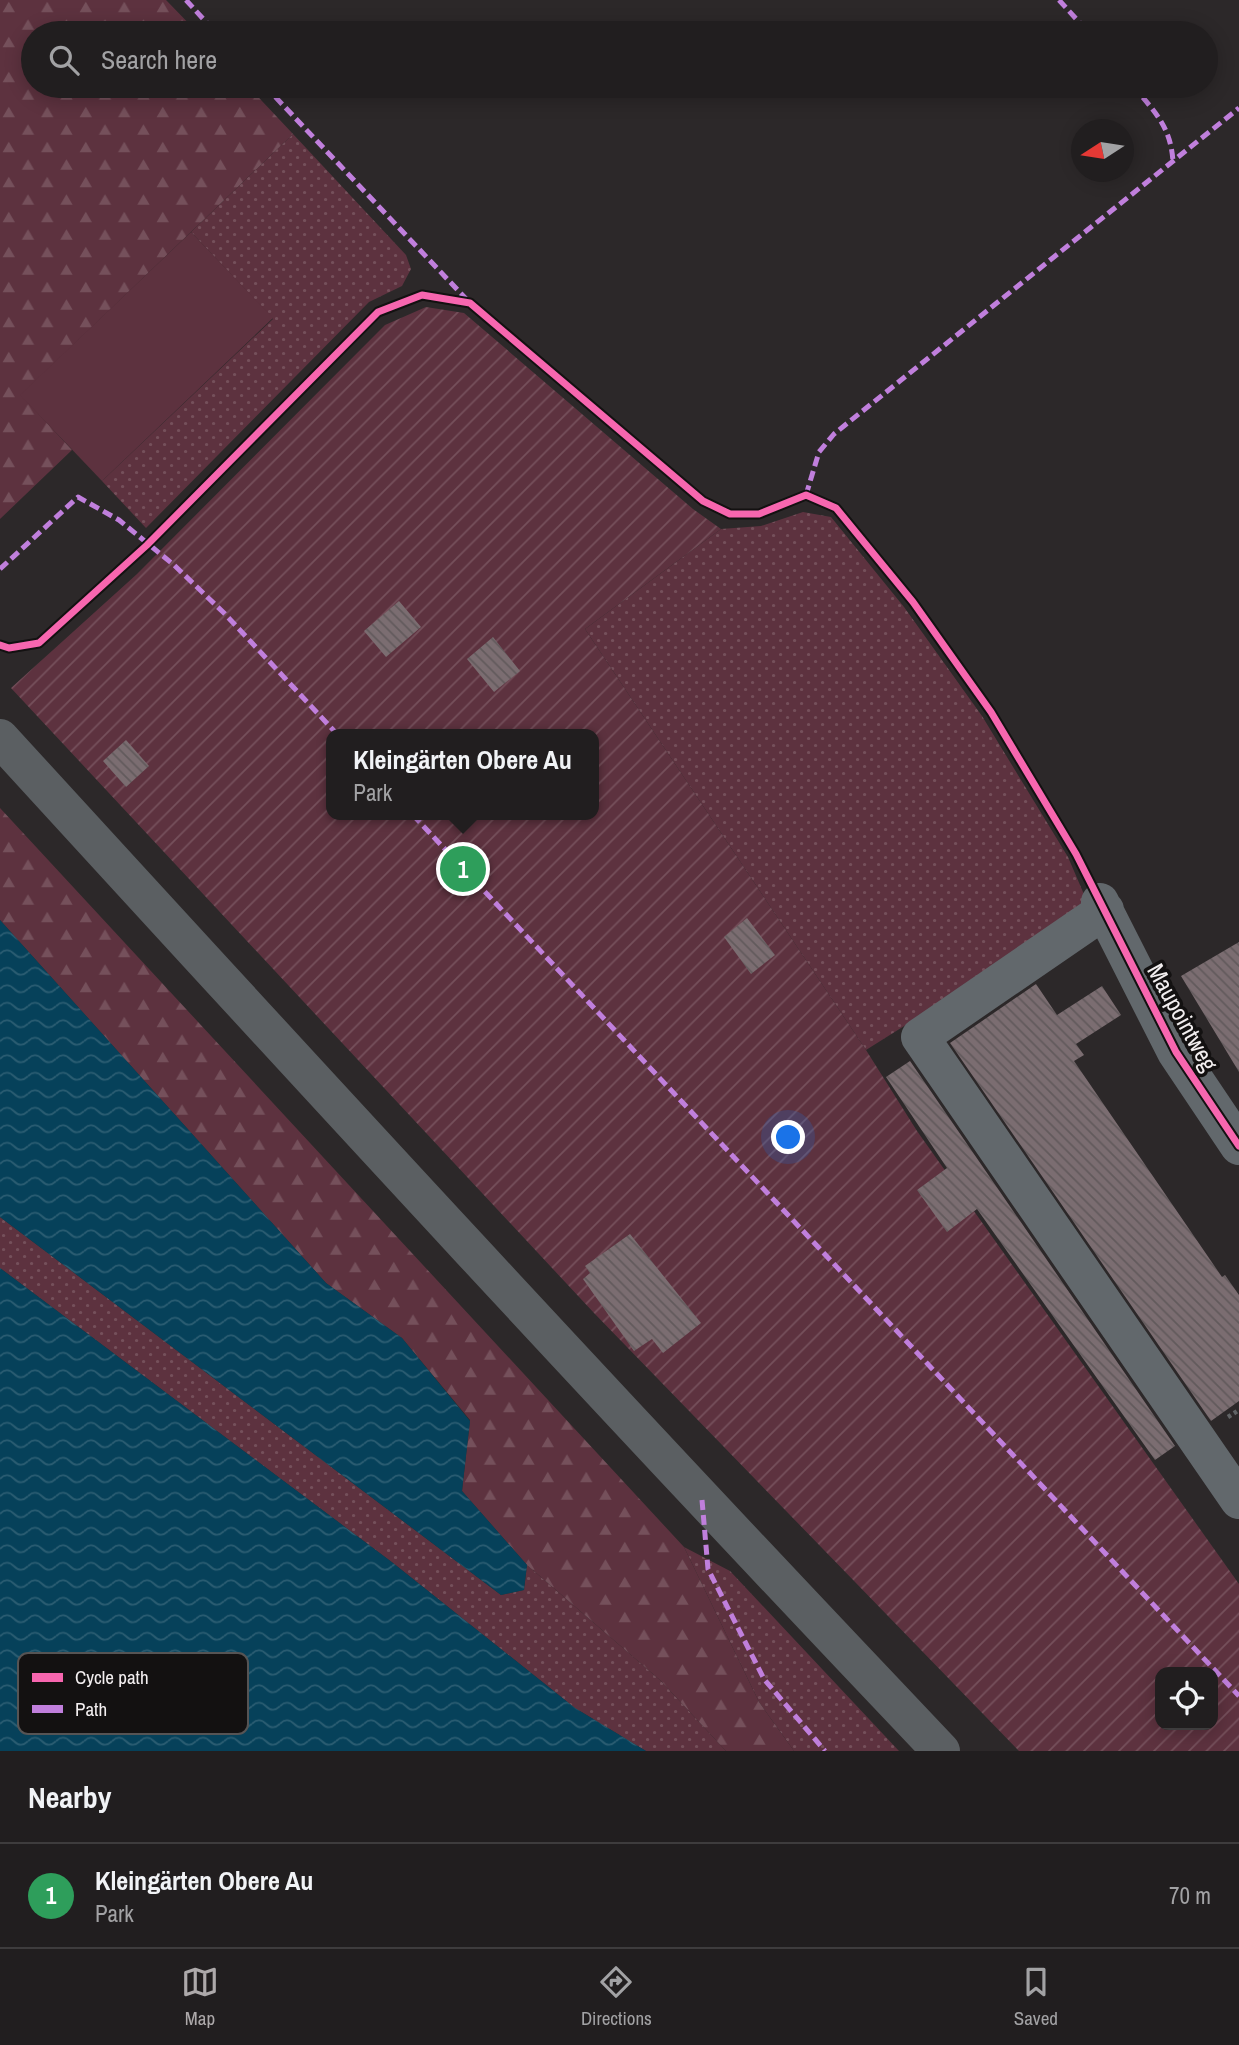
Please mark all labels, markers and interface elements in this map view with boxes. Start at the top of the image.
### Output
search box [21,21,1218,98]
icon: search [45,41,83,79]
text: Search here [101,42,217,77]
north arrow [1071,119,1134,182]
popup [326,729,599,820]
text: Kleingärten Obere Au [353,742,572,777]
text: Park [353,777,392,808]
pin: 1 [440,843,486,895]
street label: Maupointweg [1140,958,1226,1076]
your location [771,1120,805,1154]
legend [18,1653,248,1734]
text: Cycle path [75,1664,149,1690]
map controls [1155,1667,1218,1730]
button: locate [1155,1667,1218,1730]
text: Path [75,1696,107,1722]
text: Nearby [28,1777,111,1817]
text: Kleingärten Obere Au [95,1863,313,1898]
text: 1 [46,1880,56,1911]
text: 70 m [1169,1880,1211,1911]
text: Park [95,1898,134,1929]
tab: Map [181,1963,219,2031]
tab: Directions [581,1963,652,2031]
tab: Saved [1014,1963,1058,2031]

